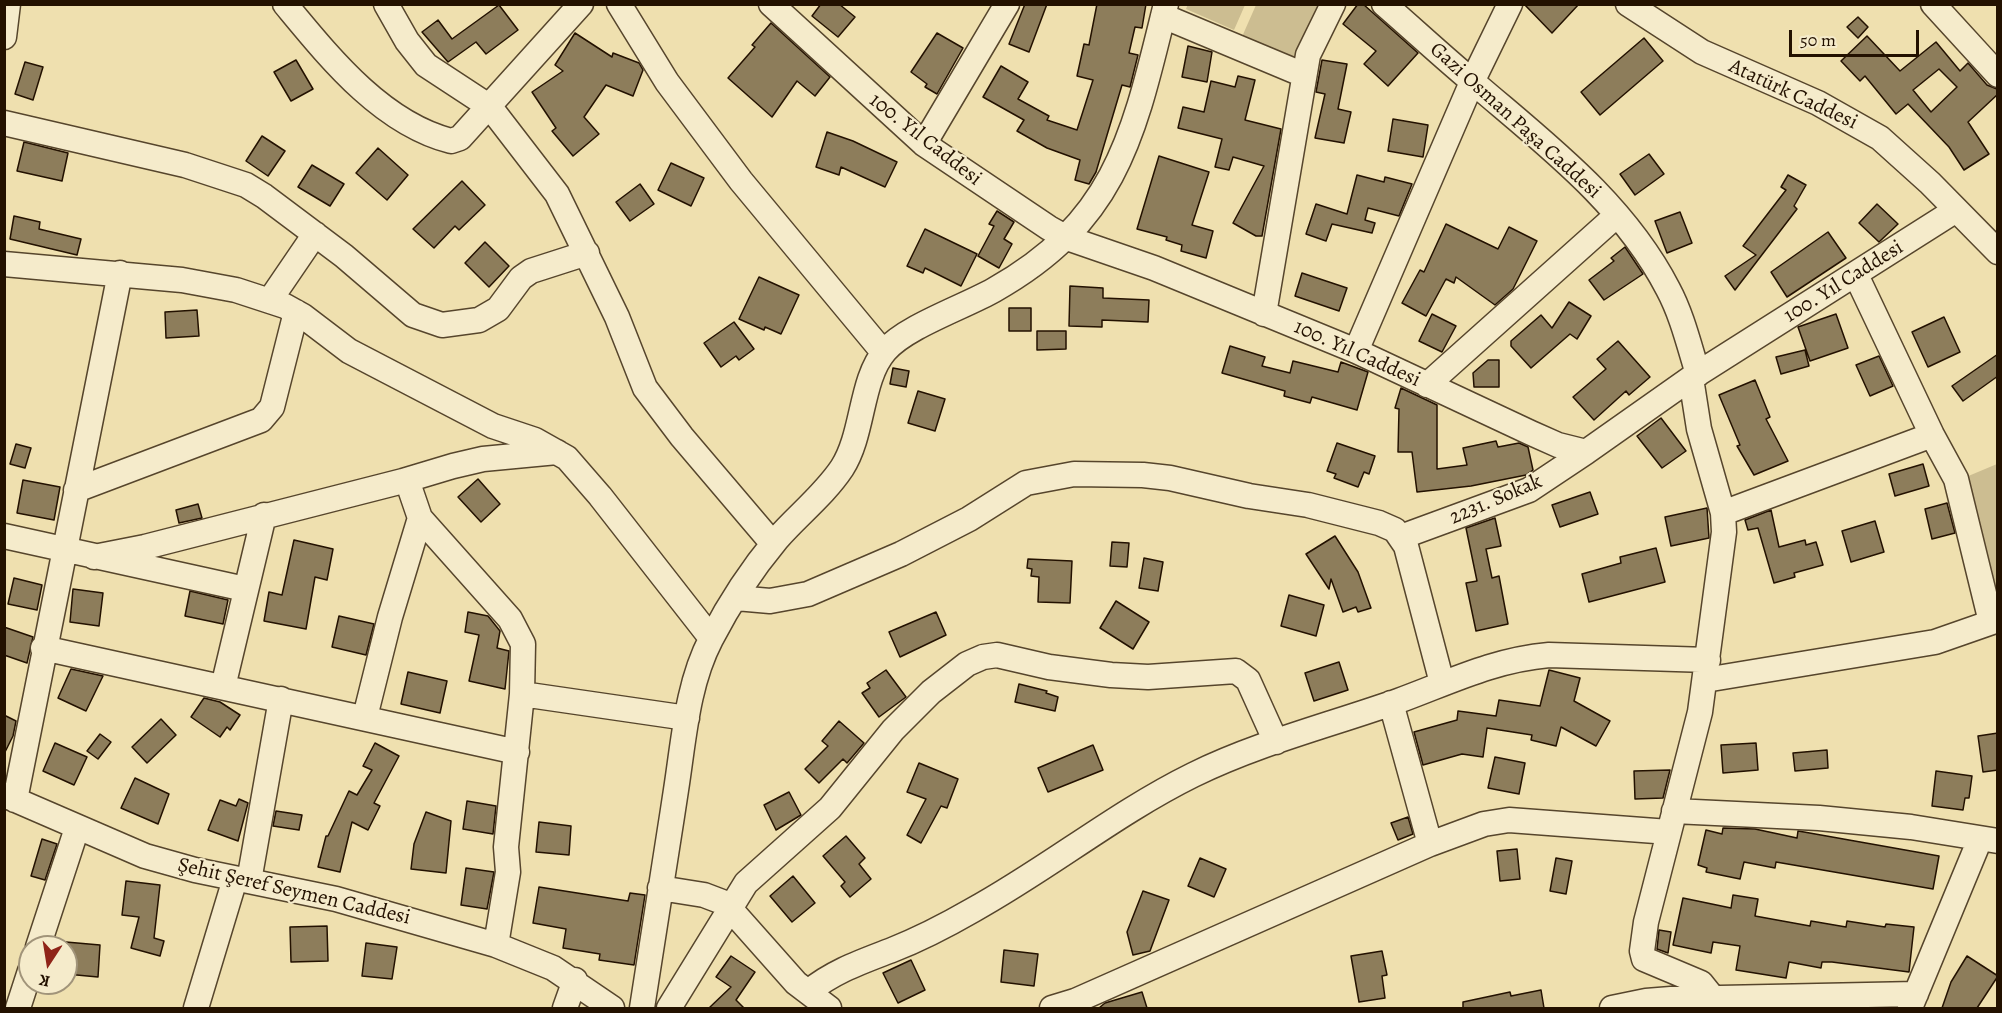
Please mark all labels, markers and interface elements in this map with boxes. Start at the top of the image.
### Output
scale bar [1792,18,1922,56]
text: 50 m [1800,28,1836,52]
street label: Gazi Osman Paşa Caddesi [1424,37,1606,205]
street label: Atatürk Caddesi [1725,54,1861,136]
street label: 100. Yıl Caddesi [864,88,986,192]
street label: 100. Yıl Caddesi [1780,235,1908,329]
street label: 100. Yıl Caddesi [1290,315,1424,393]
street label: 2231. Sokak [1446,469,1546,531]
street label: Şehit Şeref Seymen Caddesi [175,853,413,931]
north arrow [18,935,78,995]
text: K [37,969,52,993]

